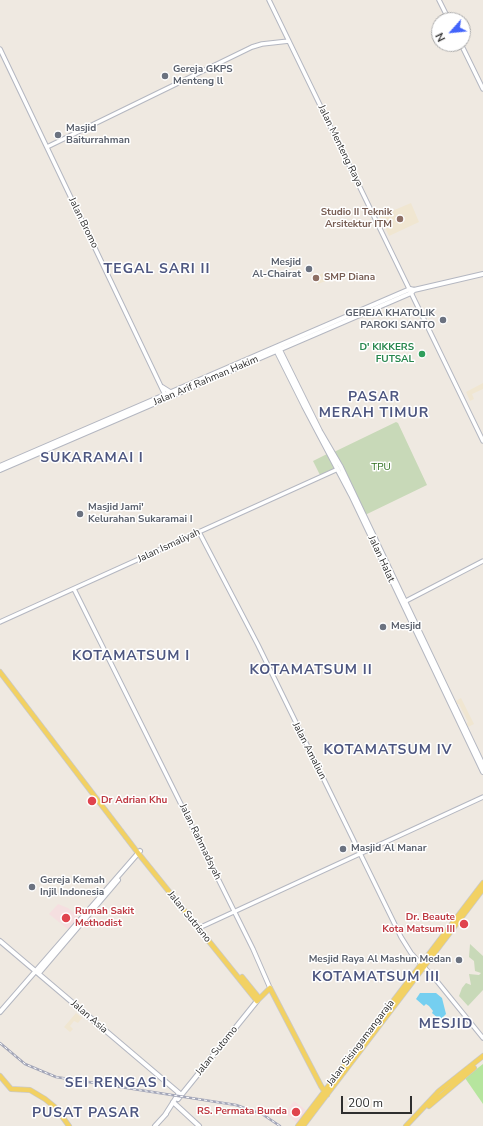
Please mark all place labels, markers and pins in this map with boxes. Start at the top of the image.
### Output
place label: Gereja GKPS Menteng ll [173,64,233,88]
marker: Gereja GKPS Menteng ll [160,71,170,81]
place label: Masjid Baiturrahman [66,123,130,146]
marker: Masjid Baiturrahman [53,130,63,140]
place label: Studio II Teknik Arsitektur ITM [321,207,392,230]
marker: Studio II Teknik Arsitektur ITM [395,214,405,224]
place label: Mesjid Al-Chairat [252,257,301,280]
marker: Mesjid Al-Chairat [304,264,314,274]
place label: SMP Diana [324,272,375,284]
marker: SMP Diana [311,273,321,283]
place label: GEREJA KHATOLIK PAROKI SANTO [345,308,435,332]
marker: GEREJA KHATOLIK PAROKI SANTO [438,315,448,325]
place label: D' KIKKERS FUTSAL [359,342,414,366]
marker: D' KIKKERS FUTSAL [417,349,427,359]
place label: Masjid Jami' Kelurahan Sukaramai I [88,502,193,526]
marker: Masjid Jami' Kelurahan Sukaramai I [75,509,85,519]
place label: Mesjid [391,621,421,633]
marker: Mesjid [378,622,388,632]
marker: Dr Adrian Khu [86,795,98,807]
place label: Dr Adrian Khu [101,795,167,807]
place label: Masjid Al Manar [351,843,427,855]
marker: Masjid Al Manar [338,844,348,854]
place label: Gereja Kemah Injil Indonesia [40,875,105,898]
marker: Gereja Kemah Injil Indonesia [27,882,37,892]
place label: Rumah Sakit Methodist [75,906,134,930]
marker: Rumah Sakit Methodist [60,912,72,924]
place label: Dr. Beaute Kota Matsum III [382,912,455,936]
marker: Dr. Beaute Kota Matsum III [458,918,470,930]
place label: Mesjid Raya Al Mashun Medan [309,954,451,966]
marker: Mesjid Raya Al Mashun Medan [454,955,464,965]
place label: RS. Permata Bunda [197,1106,287,1118]
marker: RS. Permata Bunda [290,1106,302,1118]

